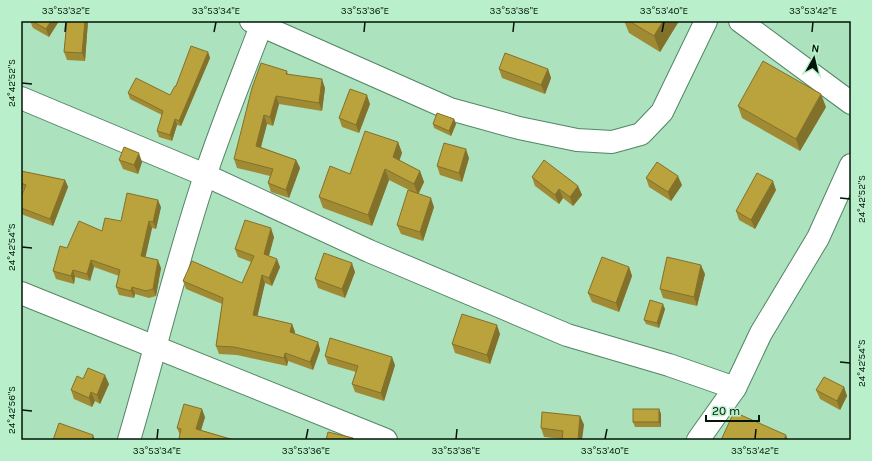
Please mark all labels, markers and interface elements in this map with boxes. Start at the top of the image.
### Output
text: 33°53'32"E [42,5,90,17]
text: 33°53'34"E [192,5,240,17]
text: 33°53'36"E [341,5,389,17]
text: 33°53'38"E [490,5,538,17]
text: 33°53'40"E [640,5,688,17]
text: 33°53'42"E [789,5,837,17]
north arrow [794,38,834,78]
text: N [811,42,820,56]
text: 24°42'52"S [6,59,18,107]
text: 24°42'52"S [856,175,868,223]
text: 24°42'54"S [6,223,18,271]
text: 24°42'54"S [856,339,868,387]
text: 24°42'56"S [6,386,18,434]
scale bar [706,397,759,423]
text: 20 m [712,404,740,418]
text: 33°53'34"E [133,445,181,457]
text: 33°53'36"E [282,445,330,457]
text: 33°53'38"E [432,445,480,457]
text: 33°53'40"E [581,445,629,457]
text: 33°53'42"E [731,445,779,457]

